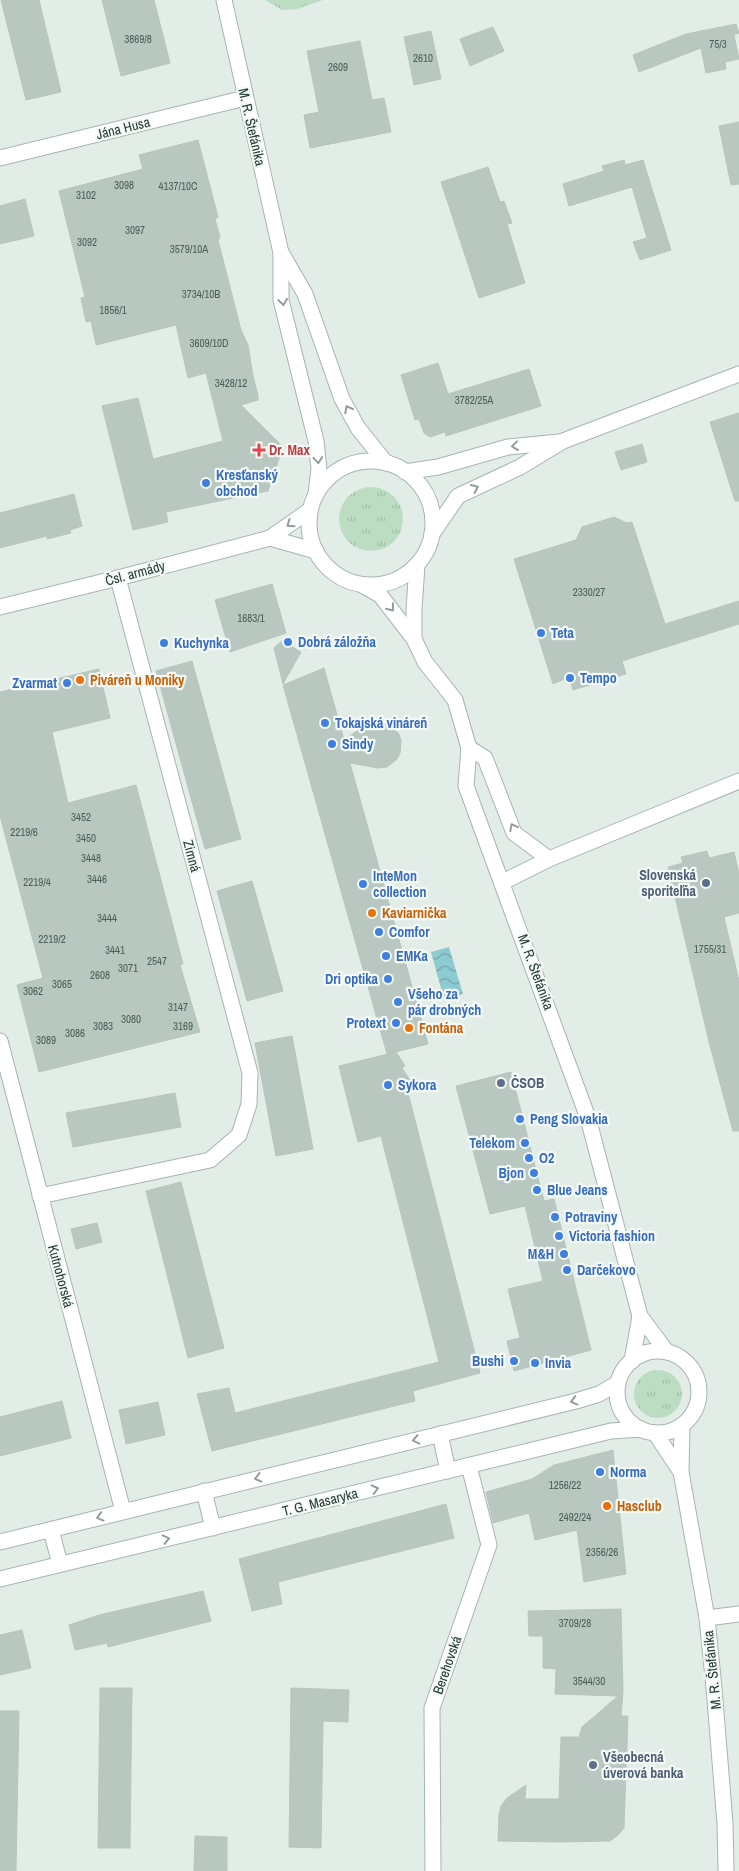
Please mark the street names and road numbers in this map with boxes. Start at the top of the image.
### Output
street label: M. R. Štefánika [234,86,270,168]
street label: Jána Husa [94,112,152,143]
street label: Čsl. armády [103,556,167,590]
street label: Zimná [179,838,205,875]
street label: M. R. Štefánika [514,932,558,1013]
street label: Kutnohorská [44,1243,78,1310]
street label: T. G. Masaryka [280,1484,360,1520]
street label: M. R. Štefánika [699,1629,725,1710]
street label: Berehovská [429,1633,466,1697]

